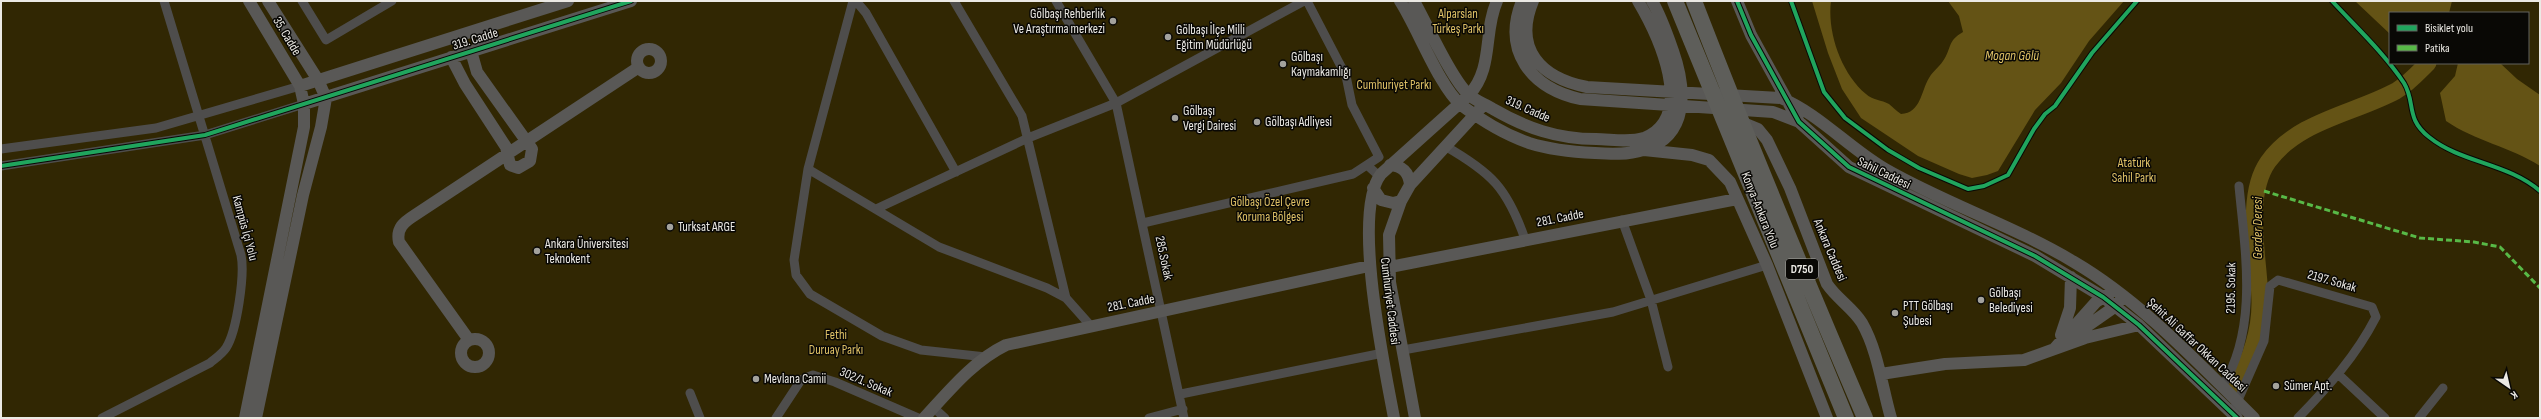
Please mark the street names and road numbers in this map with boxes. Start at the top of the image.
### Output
street label: 35. Cadde [269,14,305,58]
street label: 319. Cadde [450,24,500,54]
street label: 319. Cadde [1503,92,1553,126]
street label: Sahil Caddesi [1855,153,1913,193]
street label: Konya-Ankara Yolu [1737,170,1783,250]
street label: Kampüs İçi Yolu [229,193,262,262]
street label: 281. Cadde [1535,206,1585,230]
street label: Ankara Caddesi [1809,215,1850,284]
street label: 285.Sokak [1152,235,1176,282]
street label: Cumhuriyet Caddesi [1377,257,1403,345]
road number: D750 [1786,259,1818,279]
street label: 2195. Sokak [2223,262,2239,314]
street label: 2197. Sokak [2306,266,2358,296]
street label: 281. Cadde [1106,291,1156,315]
street label: Şehit Ali Gaffar Okkan Caddesi [2144,295,2250,395]
street label: 302/1. Sokak [837,364,895,400]

